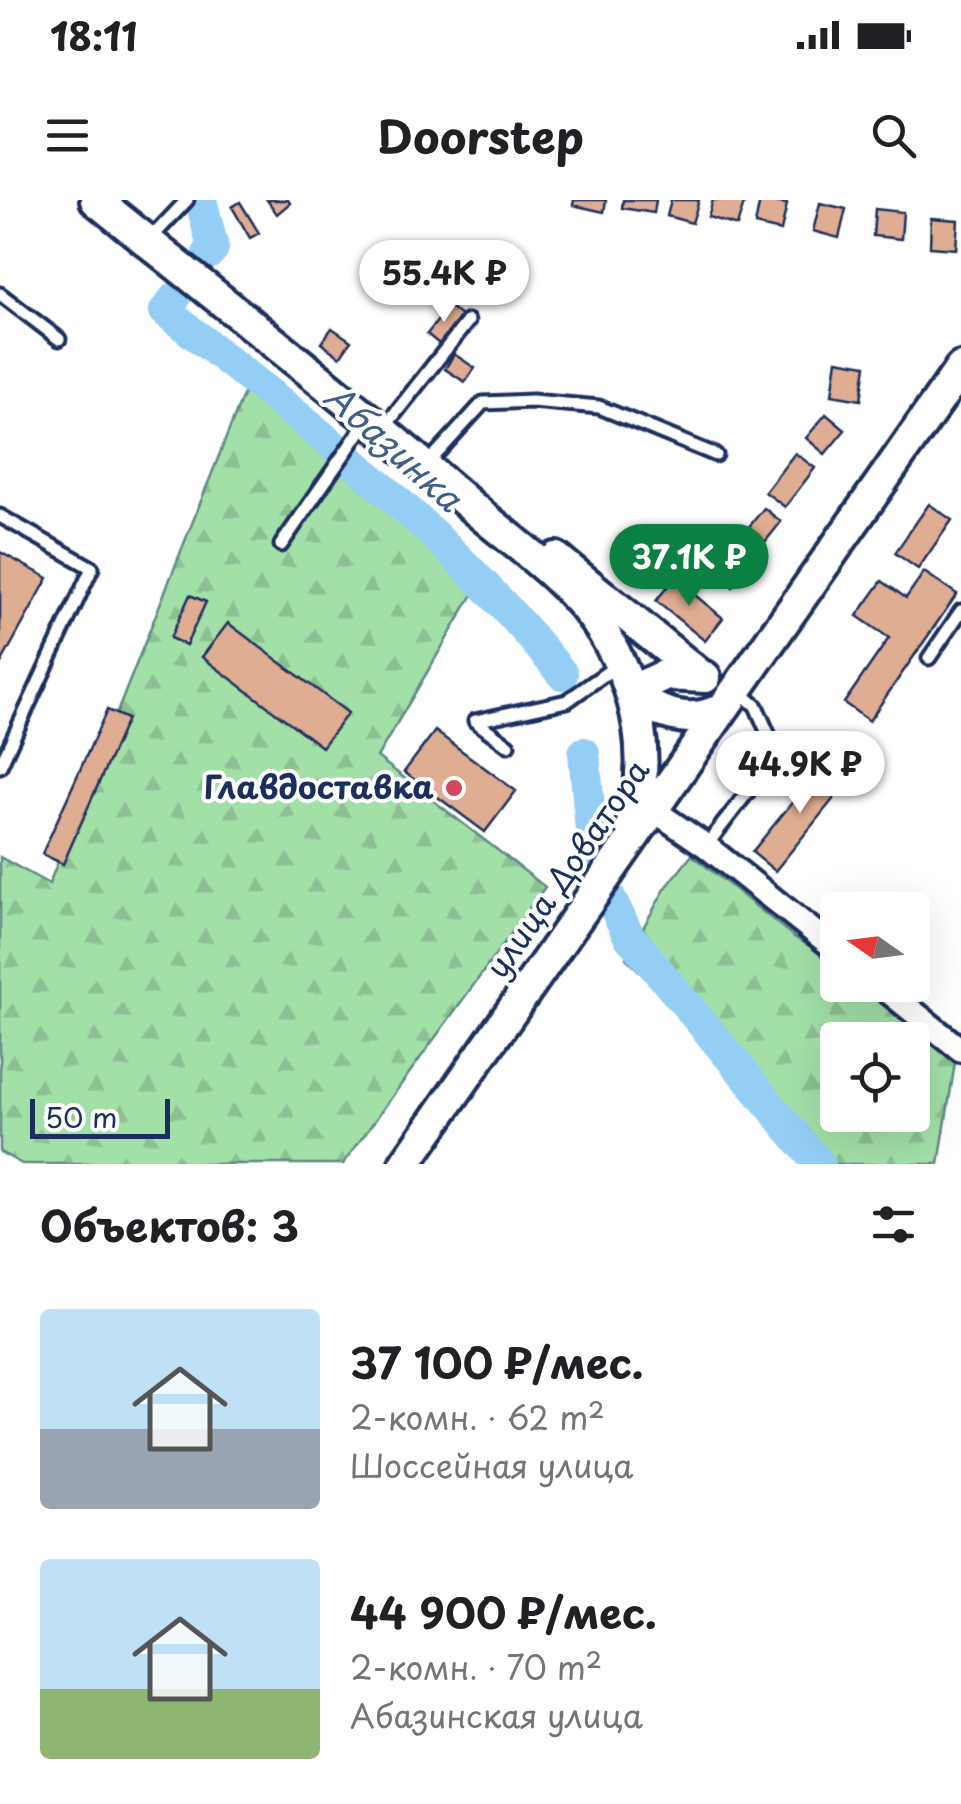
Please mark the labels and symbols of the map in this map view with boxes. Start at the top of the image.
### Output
pin: 55.4K ₽ [352,240,536,325]
water label: Абазинка [314,370,476,523]
pin: 37.1K ₽ [597,524,781,609]
pin: 44.9K ₽ [708,731,892,816]
street label: улица Доватора [473,748,660,987]
place label: Главдоставка [204,762,434,810]
marker: Главдоставка [443,777,465,799]
north arrow [820,892,930,1002]
scale bar [30,1094,170,1138]

